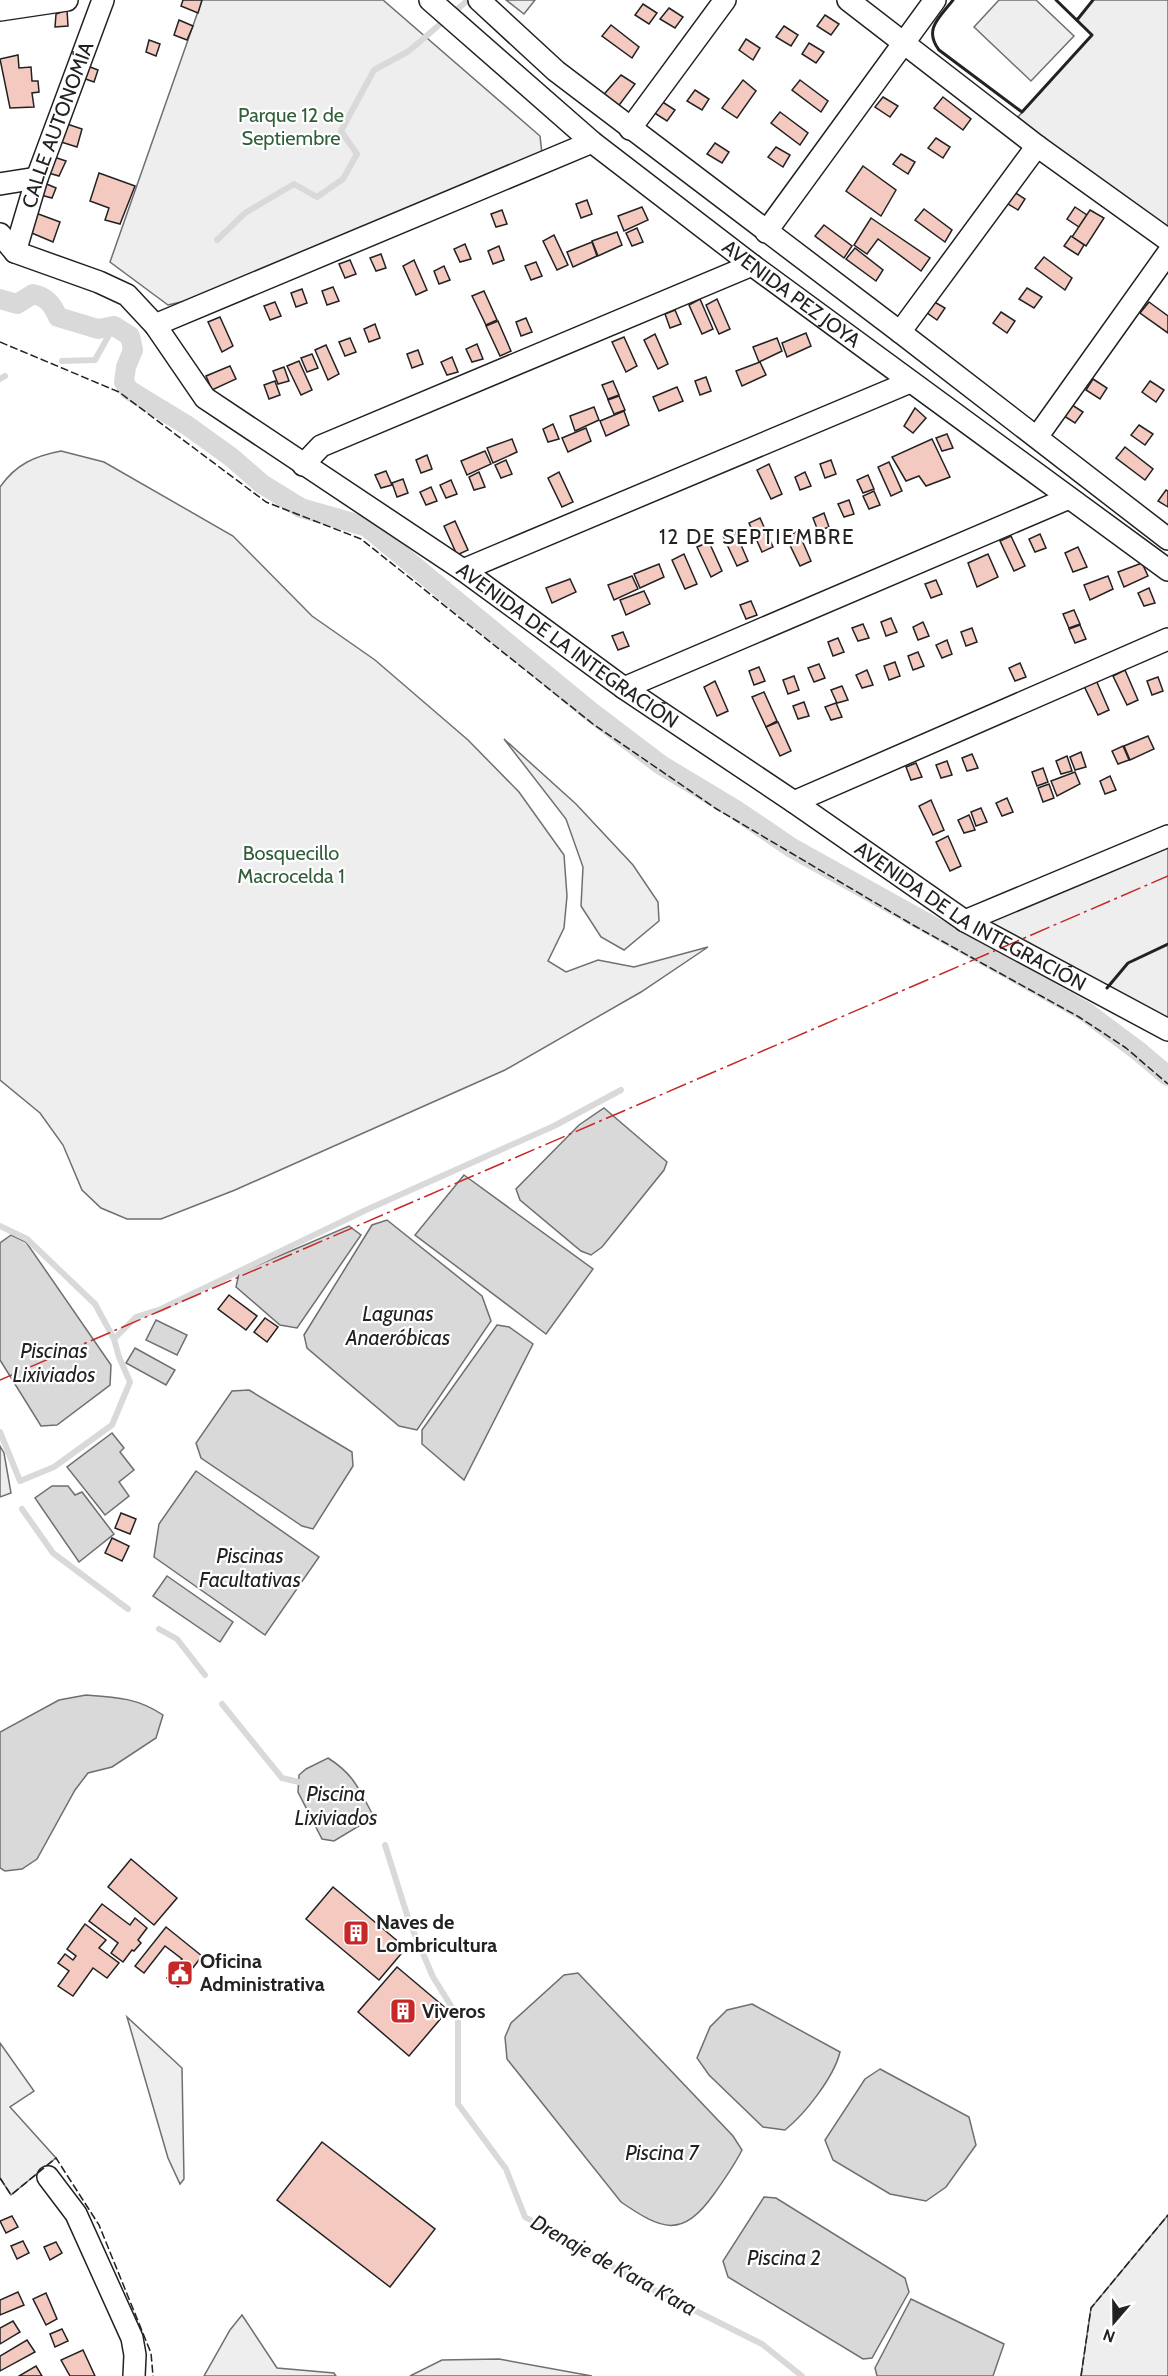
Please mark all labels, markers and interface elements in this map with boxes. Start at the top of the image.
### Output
street label: CALLE AUTONOMÍA [17,38,99,211]
park label: Parque 12 de Septiembre [238,103,344,150]
street label: AVENIDA PEZ JOYA [718,235,866,353]
district label: 12 DE SEPTIEMBRE [659,524,855,549]
street label: AVENIDA DE LA INTEGRACIÓN [452,558,683,733]
street label: AVENIDA DE LA INTEGRACIÓN [850,836,1090,996]
park label: Bosquecillo Macrocelda 1 [237,841,345,888]
water label: Lagunas Anaeróbicas [345,1301,450,1350]
water label: Piscinas Lixiviados [13,1338,95,1387]
water label: Piscinas Facultativas [199,1543,301,1592]
water label: Piscina Lixiviados [295,1781,377,1830]
place label: Naves de Lombricultura [376,1910,497,1957]
building icon: Naves de Lombricultura [341,1918,371,1948]
place label: Oficina Administrativa [200,1949,325,1996]
public building icon: Oficina Administrativa [165,1958,195,1988]
building icon: Viveros [388,1996,418,2026]
place label: Viveros [422,1999,485,2023]
water label: Piscina 7 [625,2140,701,2165]
water label: Drenaje de K'ara K'ara [526,2209,701,2322]
water label: Piscina 2 [747,2245,821,2270]
north arrow [1084,2292,1144,2352]
text: N [1100,2325,1118,2346]

